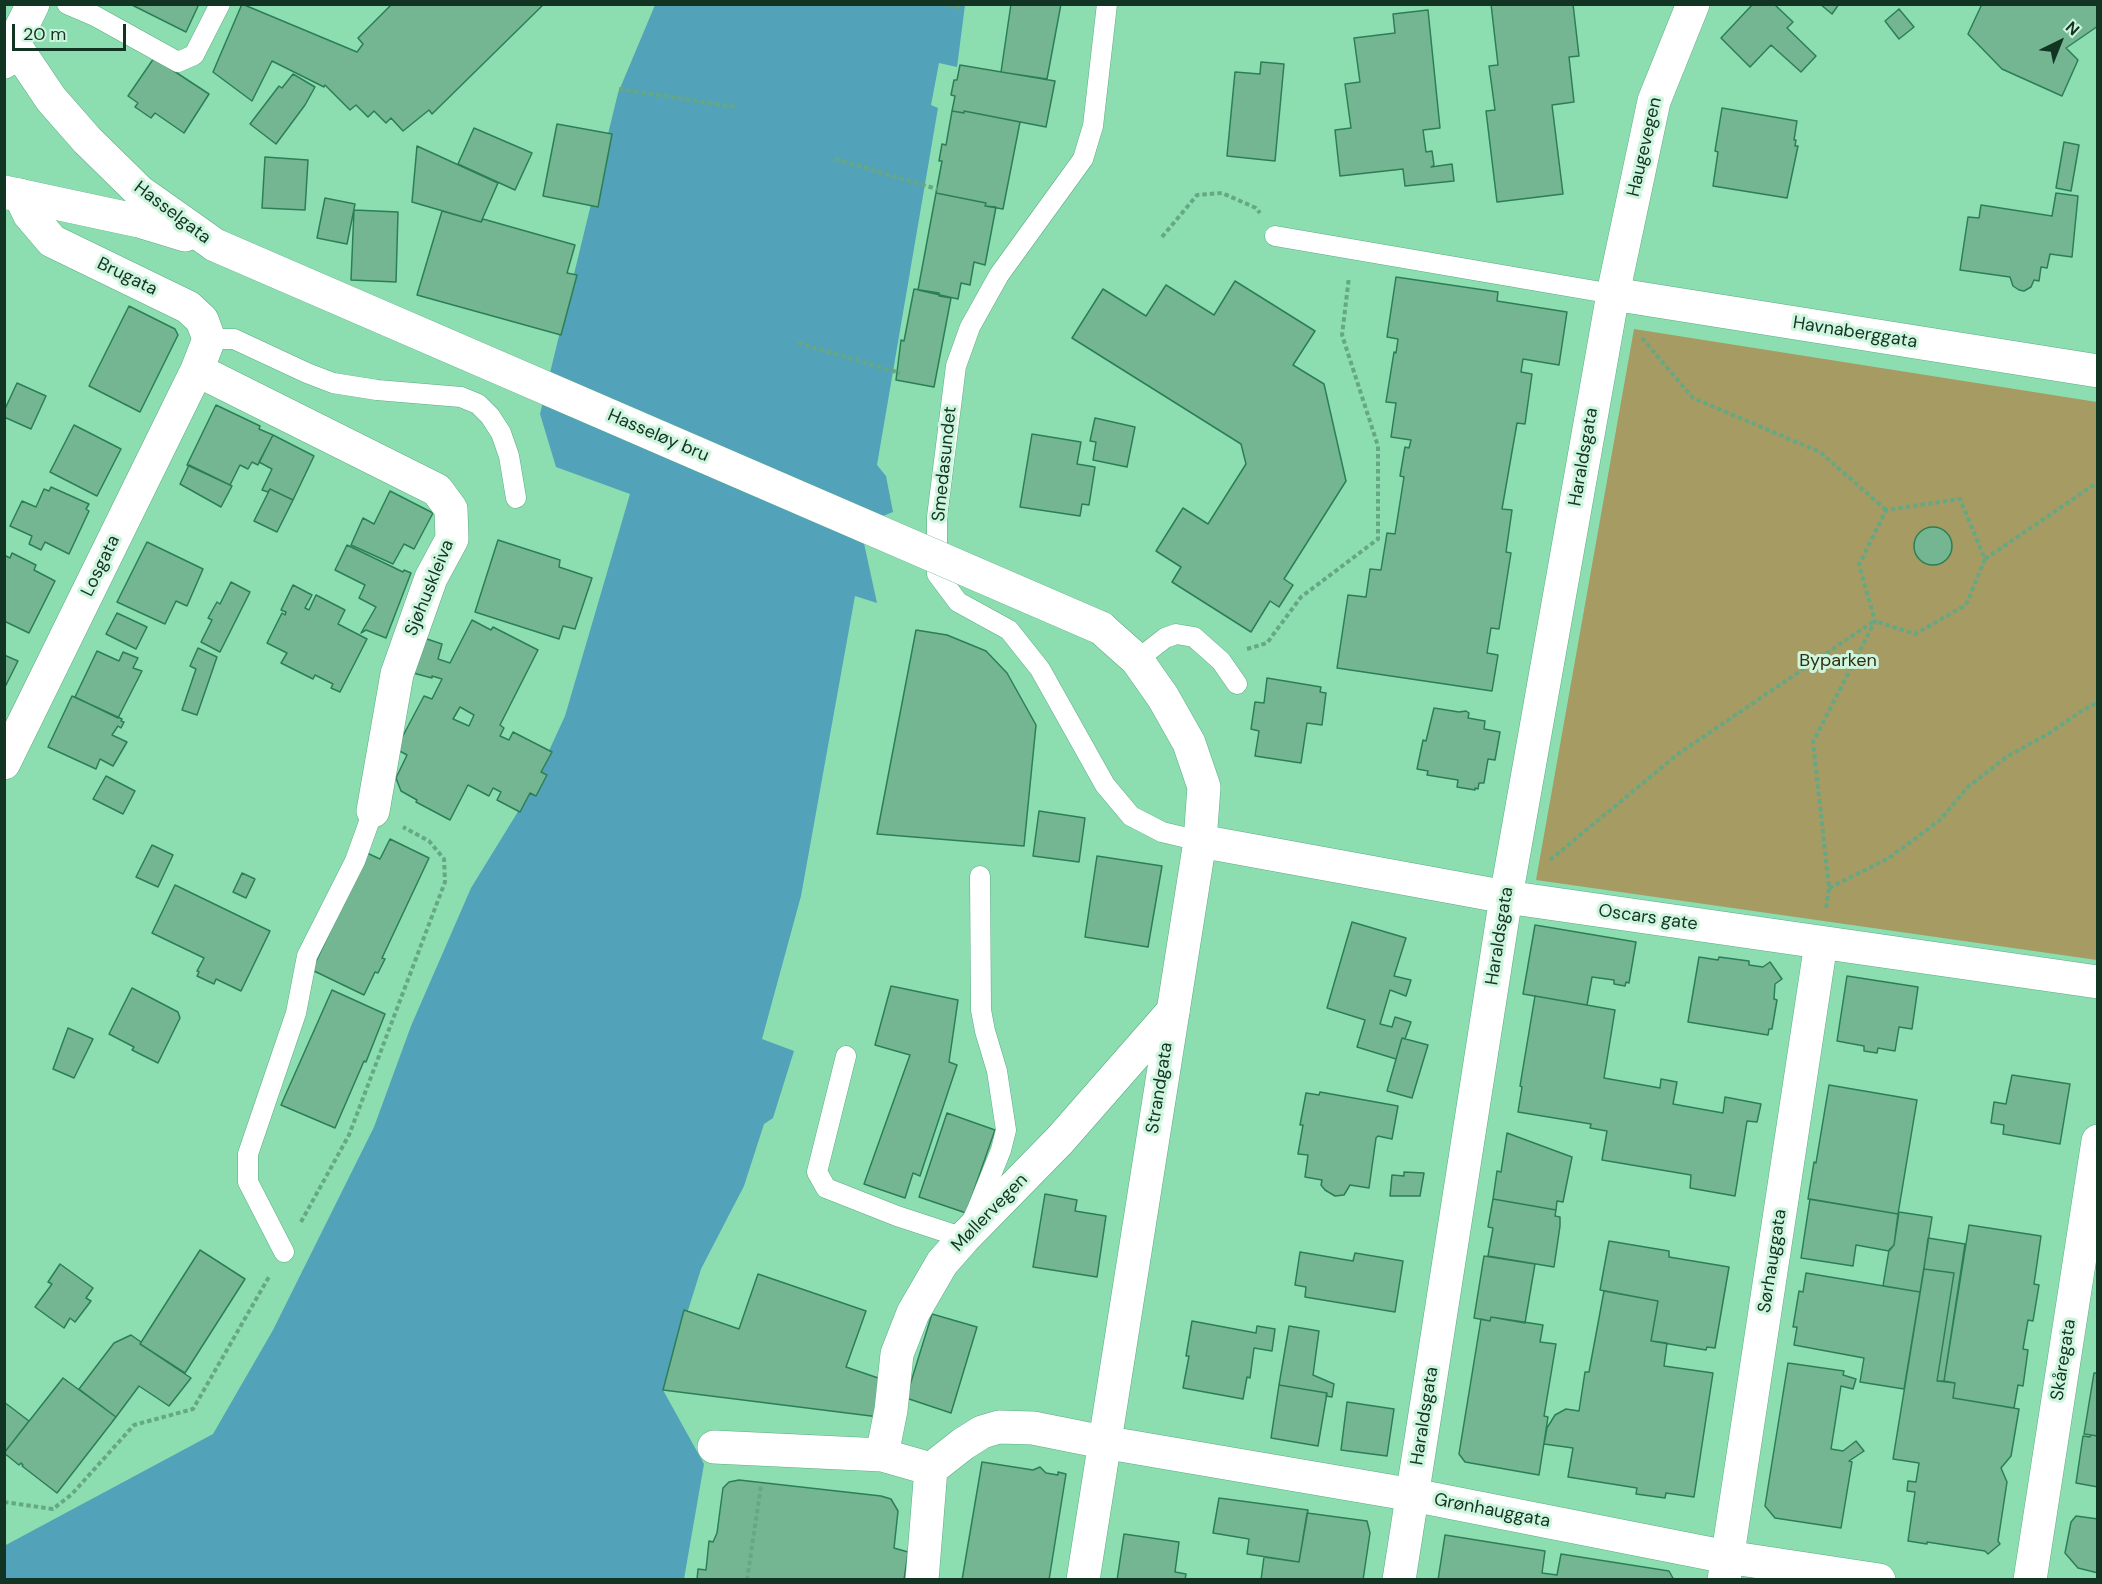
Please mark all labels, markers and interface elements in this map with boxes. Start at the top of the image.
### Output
scale bar [15,12,129,50]
north arrow [2030,12,2090,72]
text: N [2061,17,2084,40]
text: 20 m [23,22,66,46]
street label: Haugevegen [1623,95,1667,199]
street label: Hasselgata [129,177,215,249]
street label: Brugata [93,253,161,301]
street label: Havnaberggata [1791,312,1919,354]
street label: Hasseløy bru [604,405,712,467]
street label: Smedasundet [928,405,962,523]
street label: Haraldsgata [1565,406,1603,508]
street label: Losgata [77,532,125,600]
street label: Sjøhuskleiva [401,537,459,639]
park label: Byparken [1799,650,1877,672]
street label: Haraldsgata [1482,885,1518,987]
street label: Oscars gate [1597,900,1699,936]
street label: Strandgata [1142,1041,1178,1135]
street label: Møllervegen [947,1169,1033,1257]
street label: Sørhauggata [1754,1208,1792,1314]
street label: Skåregata [2047,1318,2081,1402]
street label: Haraldsgata [1407,1365,1443,1467]
street label: Grønhauggata [1432,1489,1552,1533]

